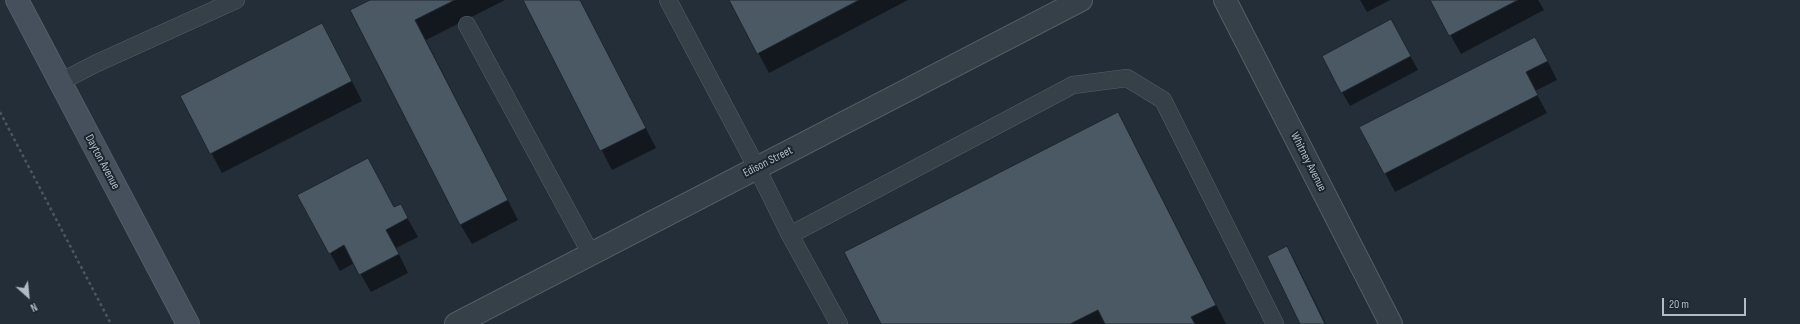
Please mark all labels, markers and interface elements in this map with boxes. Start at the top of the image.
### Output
street label: Whitney Avenue [1287,130,1329,194]
street label: Dayton Avenue [82,132,122,192]
street label: Edison Street [741,143,795,181]
north arrow [8,276,48,316]
scale bar [1664,290,1748,316]
text: 20 m [1669,297,1689,312]
text: N [28,300,39,314]

